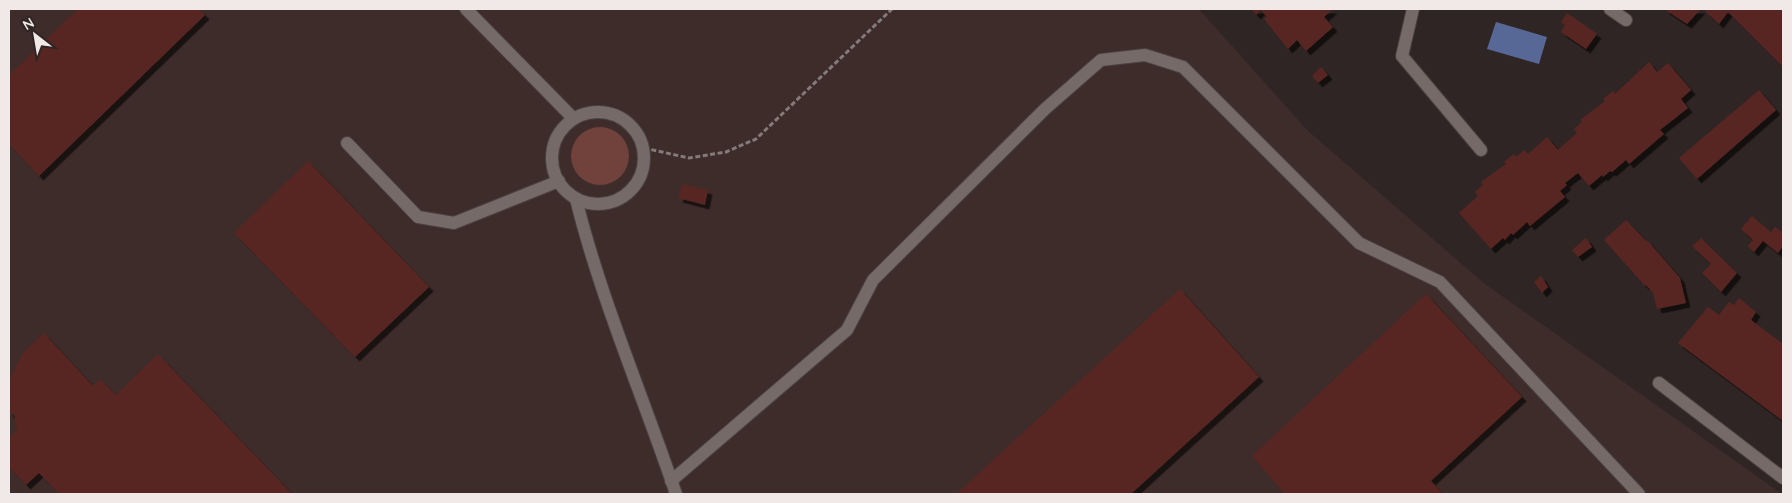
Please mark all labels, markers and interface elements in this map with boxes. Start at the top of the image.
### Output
north arrow [10,10,60,60]
text: N [19,13,37,34]

